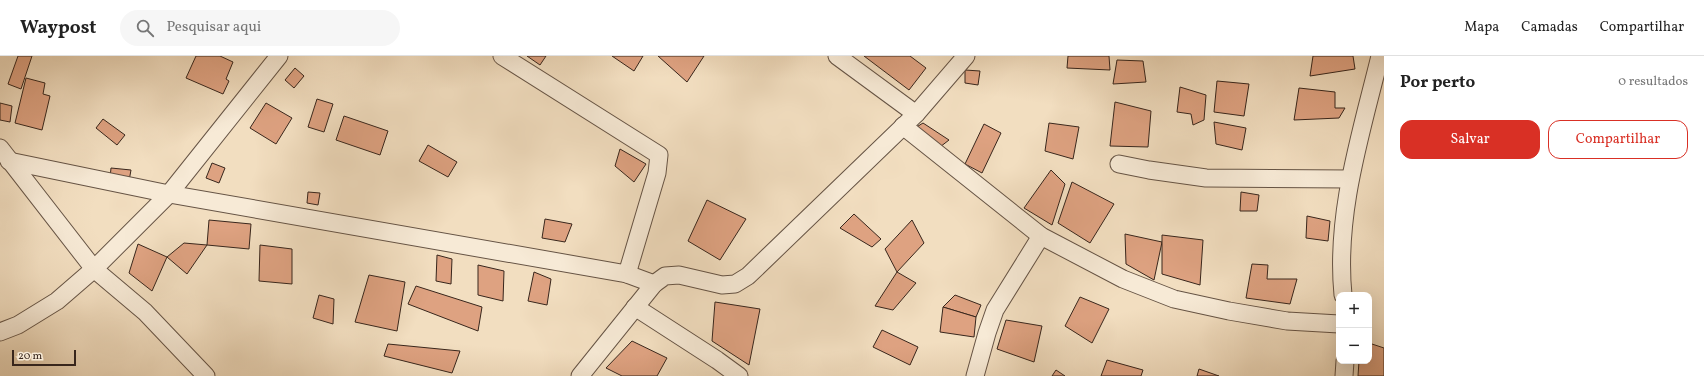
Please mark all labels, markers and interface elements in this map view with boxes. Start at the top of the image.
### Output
search box [120,10,400,46]
text: Waypost [20,15,96,41]
icon: search [134,17,156,39]
text: Pesquisar aqui [166,17,261,38]
text: Mapa [1464,18,1499,37]
text: Camadas [1521,18,1578,37]
text: Compartilhar [1600,18,1684,37]
text: Por perto [1400,71,1475,94]
text: 0 resultados [1618,73,1688,91]
button: Salvar [1400,120,1540,159]
button: Compartilhar [1548,120,1688,159]
map controls [1336,292,1372,364]
button: + [1336,292,1372,328]
button: − [1336,328,1372,364]
scale bar [12,348,76,367]
text: 20 m [18,349,42,364]

